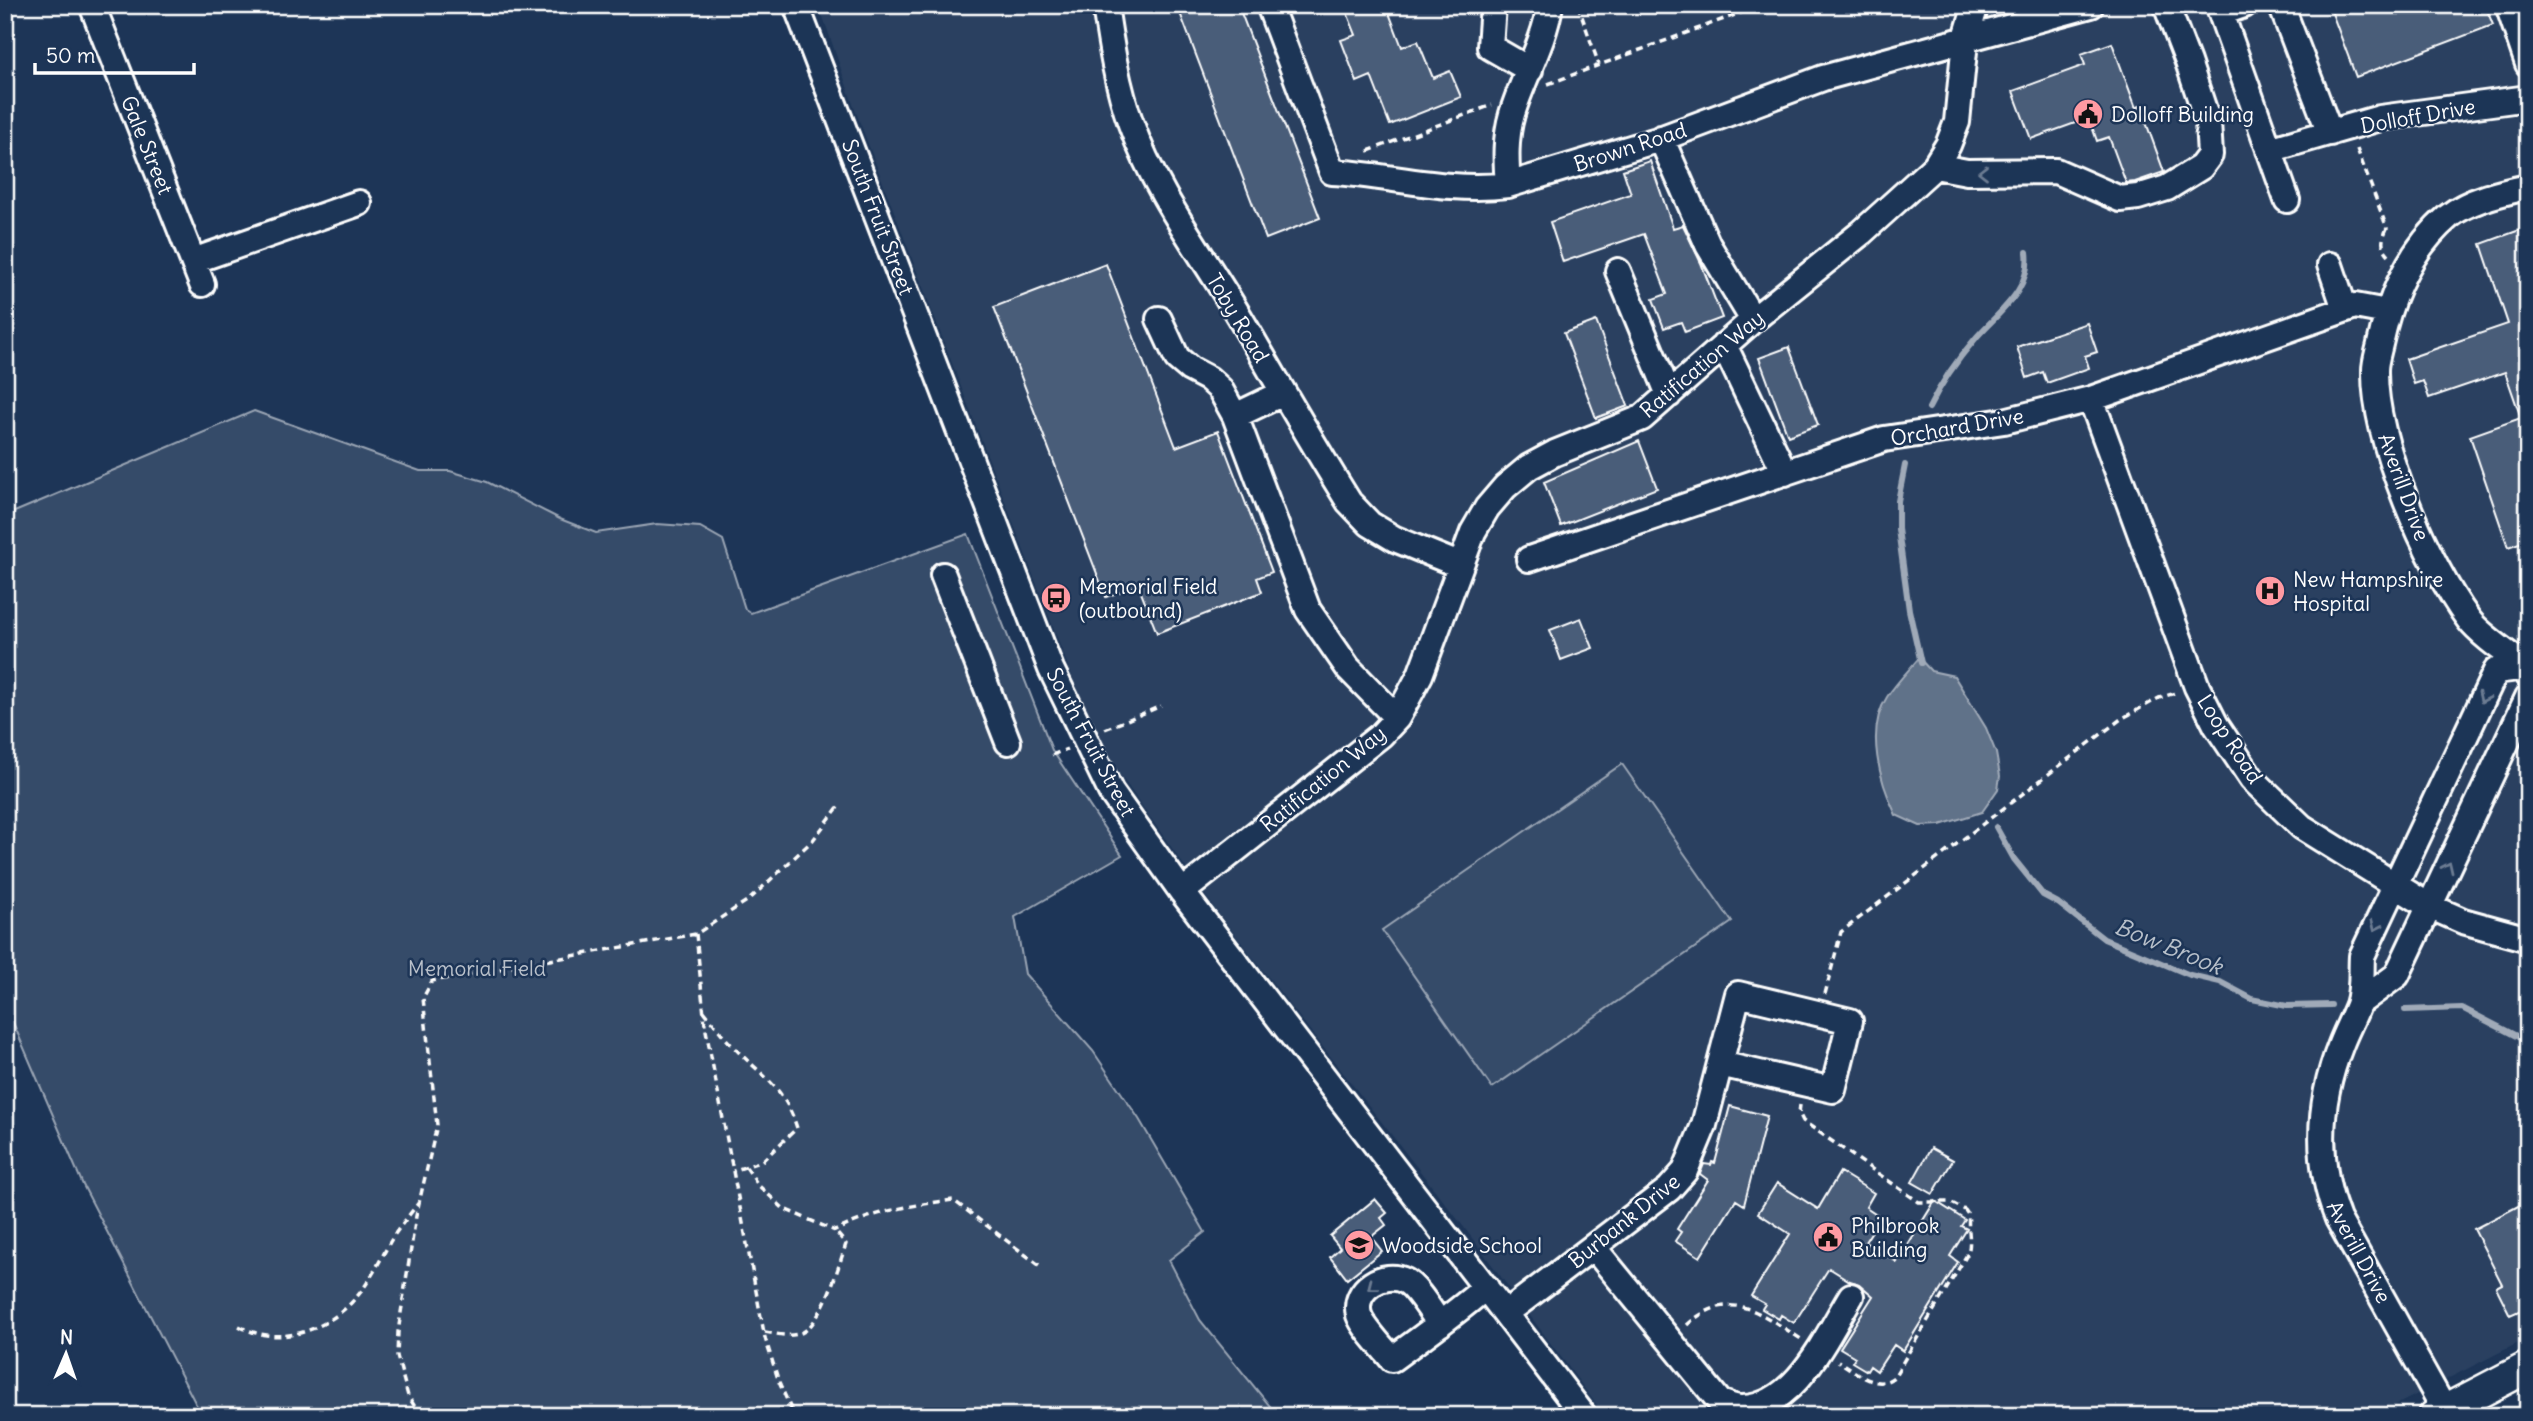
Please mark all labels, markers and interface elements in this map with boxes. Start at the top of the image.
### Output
scale bar [35,32,194,76]
text: 50 m [46,42,95,69]
street label: Gale Street [115,92,179,198]
street label: Dolloff Drive [2358,93,2478,139]
public building icon: Dolloff Building [2071,97,2105,131]
place label: Dolloff Building [2111,101,2254,128]
street label: Brown Road [1570,116,1690,178]
street label: South Fruit Street [836,135,920,299]
one-way arrow [1978,164,1988,180]
street label: Toby Road [1201,269,1275,367]
street label: Ratification Way [1634,304,1770,424]
street label: Orchard Drive [1888,402,2026,452]
street label: Averill Drive [2372,430,2436,544]
place label: New Hampshire Hospital [2293,566,2443,617]
place label: Memorial Field (outbound) [1079,573,1217,624]
hospital icon: New Hampshire Hospital [2253,574,2287,608]
bus stop icon: Memorial Field (outbound) [1039,581,1073,615]
street label: South Fruit Street [1040,663,1142,821]
street label: Loop Road [2191,689,2269,789]
one-way arrow [2477,691,2491,703]
street label: Ratification Way [1255,720,1391,838]
one-way arrow [2439,862,2453,874]
water label: Bow Brook [2111,911,2228,981]
one-way arrow [2371,919,2385,931]
park label: Memorial Field [408,955,546,982]
street label: Burbank Drive [1563,1168,1685,1274]
street label: Averill Drive [2321,1196,2397,1308]
place label: Philbrook Building [1851,1212,1939,1263]
public building icon: Philbrook Building [1811,1220,1845,1254]
school or university icon: Woodside School [1342,1228,1376,1262]
place label: Woodside School [1382,1232,1542,1259]
one-way arrow [1367,1278,1379,1290]
north arrow [32,1320,102,1390]
text: N [60,1325,74,1349]

